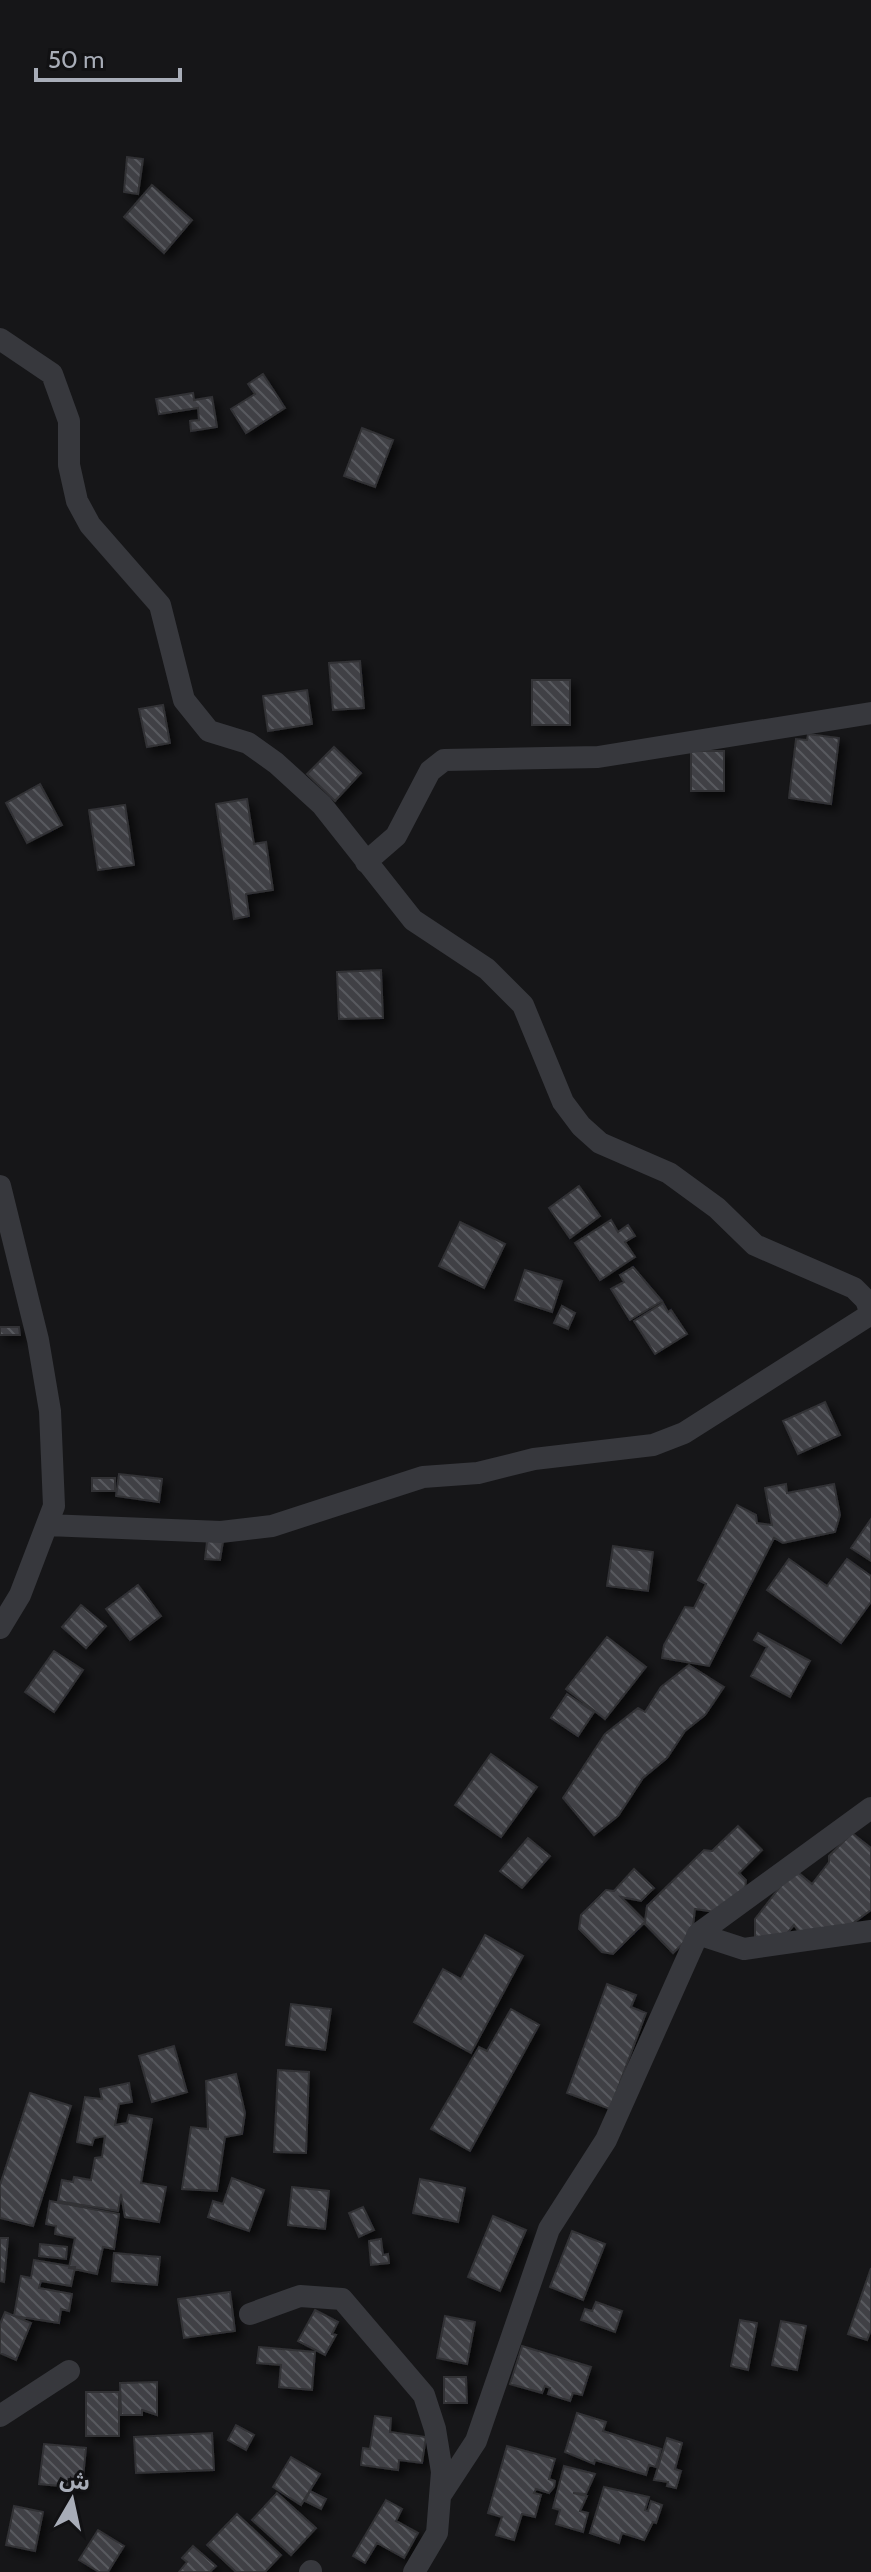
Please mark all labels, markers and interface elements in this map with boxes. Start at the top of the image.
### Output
scale bar [36,32,180,82]
text: 50 m [48,45,104,74]
north arrow [32,2460,112,2540]
text: ش [58,2465,92,2496]

